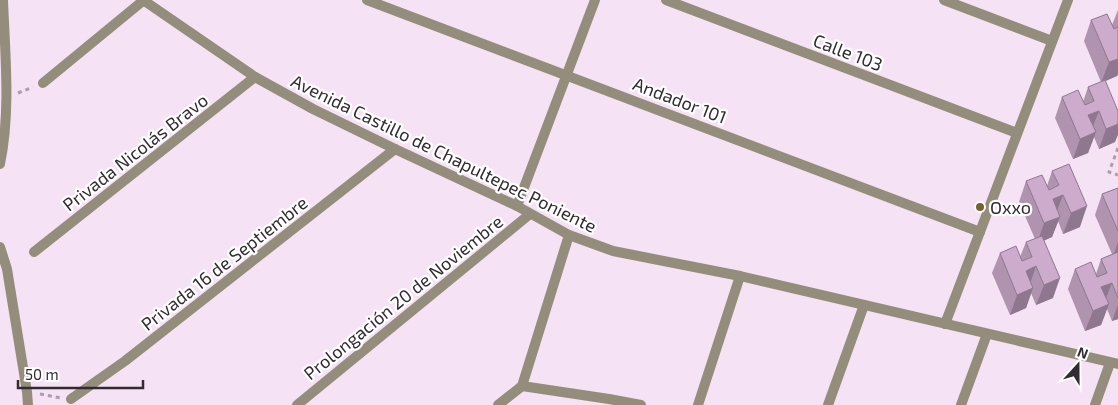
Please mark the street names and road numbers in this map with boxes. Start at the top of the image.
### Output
street label: Calle 103 [810,29,886,75]
street label: Avenida Castillo de Chapultepec Poniente [288,69,600,237]
street label: Andador 101 [630,72,730,128]
street label: Privada Nicolás Bravo [58,88,212,216]
street label: Privada 16 de Septiembre [136,191,312,335]
street label: Prolongación 20 de Noviembre [299,210,507,384]

